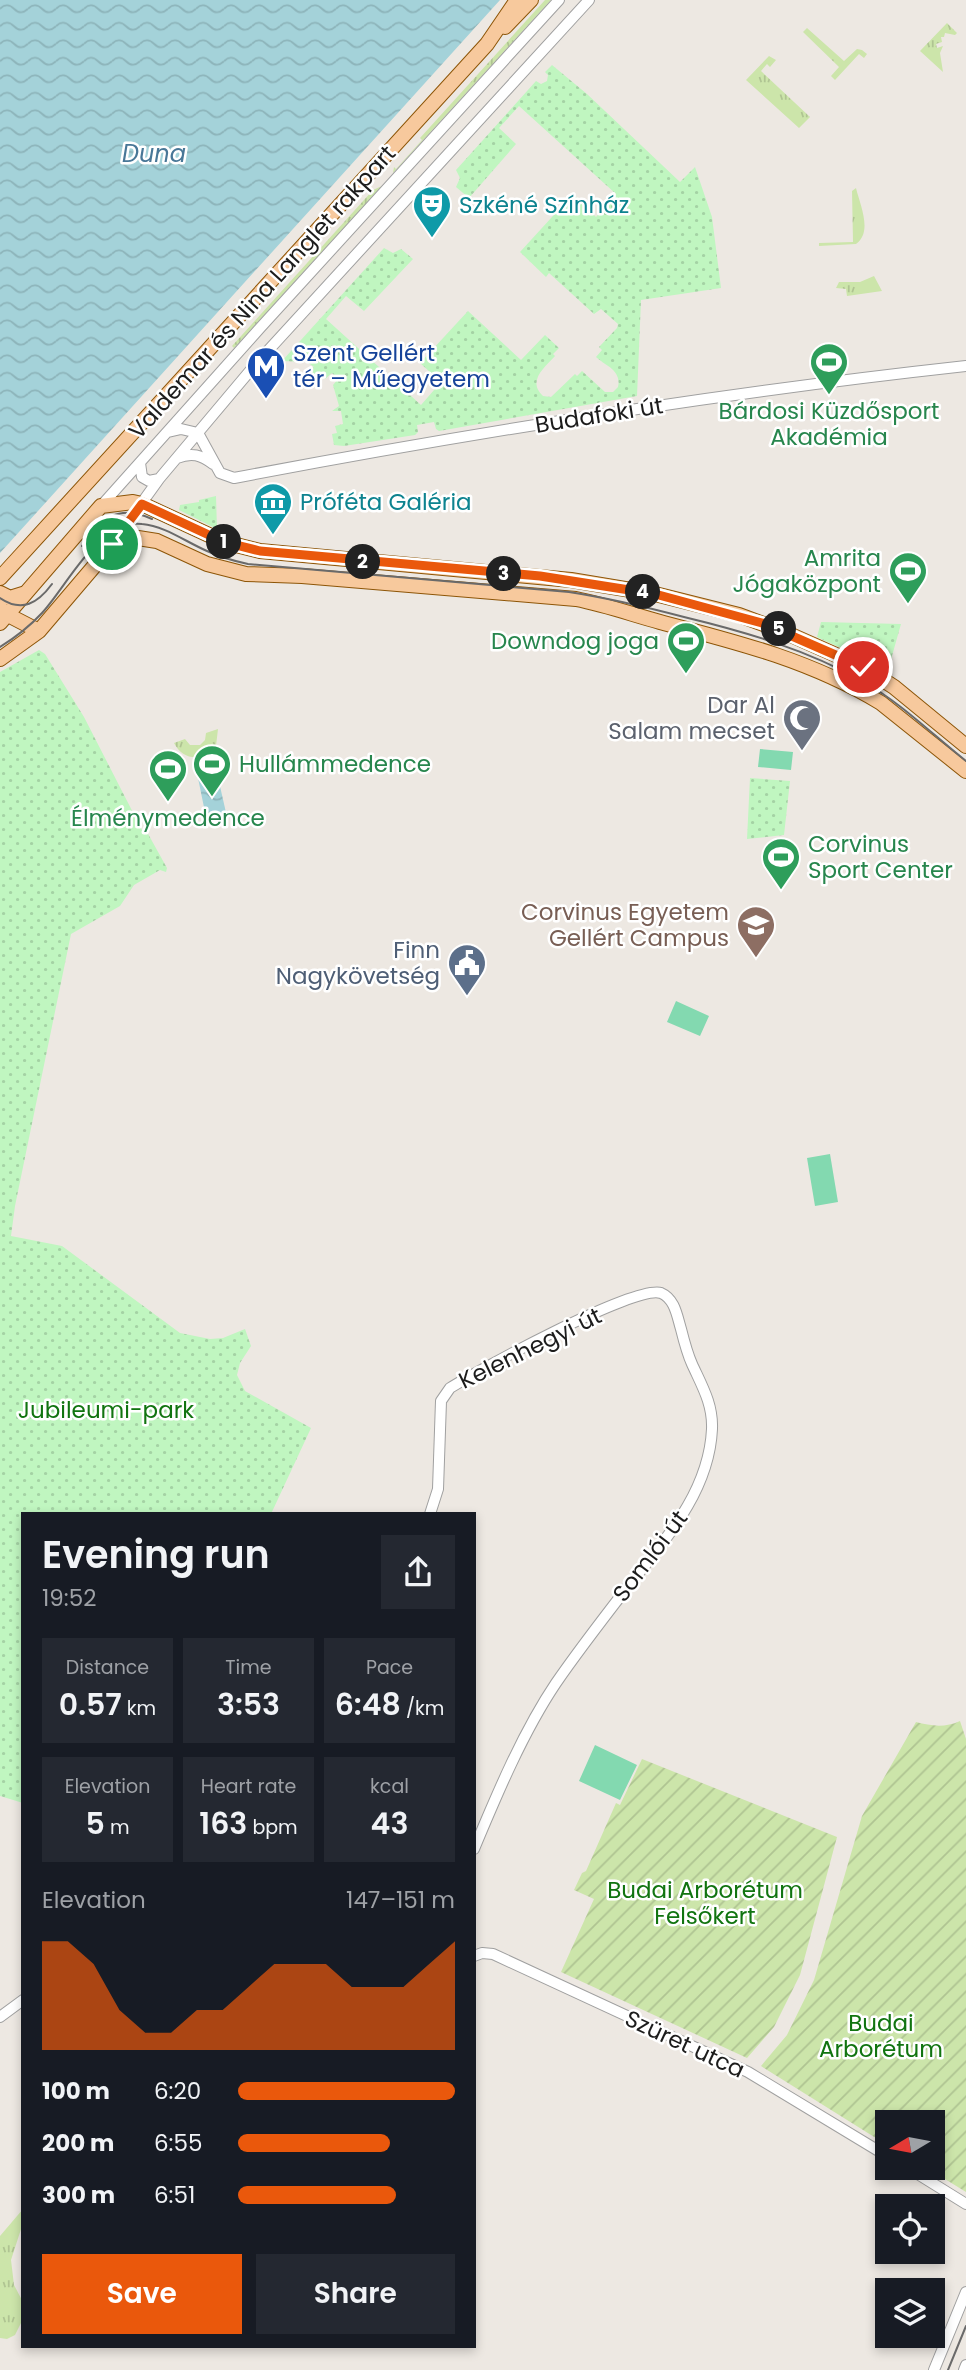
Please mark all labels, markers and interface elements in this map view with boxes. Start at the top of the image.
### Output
water label: Duna [122,137,186,170]
street label: Valdemar és Nina Langlet rakpart [121,138,403,446]
theatre icon: Szkéné Színház [411,184,453,239]
place label: Szkéné Színház [459,189,629,221]
place label: Szent Gellért tér – Műegyetem [293,337,490,395]
sports icon: Bárdosi Küzdősport Akadémia [808,341,850,396]
metro station icon: Szent Gellért tér – Műegyetem [245,345,287,400]
street label: Budafoki út [533,389,665,441]
place label: Bárdosi Küzdősport Akadémia [719,395,939,453]
museum icon: Próféta Galéria [252,481,294,536]
place label: Próféta Galéria [300,486,472,518]
pin [82,514,142,574]
pin: 1 [206,524,242,560]
icon: arrive [93,525,131,563]
text: 1 [220,528,227,555]
place label: Amrita Jógaközpont [733,542,881,600]
pin: 2 [346,544,380,580]
text: 2 [357,548,368,575]
sports icon: Amrita Jógaközpont [887,550,929,605]
pin: 3 [486,556,522,592]
text: 3 [498,560,509,587]
pin: 4 [626,574,660,610]
text: 4 [636,578,649,605]
pin: 5 [762,612,796,646]
text: 5 [772,615,785,642]
sports icon: Downdog joga [665,620,707,675]
place label: Downdog joga [491,625,659,657]
pin [833,637,893,697]
icon: check [844,648,882,686]
place label: Dar Al Salam mecset [608,689,775,747]
mosque icon: Dar Al Salam mecset [781,697,823,752]
sports icon: Hullámmedence [191,743,233,798]
sports icon: Élménymedence [147,748,189,803]
place label: Hullámmedence [239,748,431,780]
place label: Élménymedence [71,802,265,834]
place label: Corvinus Sport Center [808,828,953,886]
sports icon: Corvinus Sport Center [760,836,802,891]
place label: Corvinus Egyetem Gellért Campus [521,896,729,954]
school or university icon: Corvinus Egyetem Gellért Campus [735,904,777,959]
place label: Finn Nagykövetség [276,934,440,992]
public building icon: Finn Nagykövetség [446,942,488,997]
street label: Kelenhegyi út [453,1300,607,1396]
park label: Jubileumi-park [18,1394,194,1426]
street label: Somlói út [605,1504,695,1608]
text: Evening run [42,1528,270,1581]
button: share [381,1535,455,1609]
text: 19:52 [42,1582,96,1614]
text: Distance [66,1654,149,1681]
text: Time [225,1654,272,1681]
text: Pace [366,1654,413,1681]
text: 0.57 [59,1683,122,1726]
text: 3:53 [217,1683,280,1726]
text: 6:48 [335,1683,401,1726]
text: km [122,1695,156,1722]
text: /km [401,1695,444,1722]
text: Elevation [65,1773,150,1800]
text: Heart rate [201,1773,296,1800]
text: kcal [370,1773,409,1800]
text: 5 [86,1802,105,1845]
text: 163 [199,1802,247,1845]
text: 43 [371,1802,408,1845]
text: m [105,1814,129,1841]
text: bpm [247,1814,298,1841]
park label: Budai Arborétum Felsőkert [607,1874,803,1932]
text: Elevation [42,1884,146,1916]
text: 147–151 m [346,1884,455,1916]
street label: Szüret utca [620,2002,750,2086]
park label: Budai Arborétum [819,2007,943,2065]
text: 100 m [42,2075,110,2107]
text: 6:20 [154,2075,201,2107]
north arrow [875,2110,945,2180]
map controls [875,2110,945,2348]
text: 200 m [42,2127,114,2159]
text: 6:55 [154,2127,202,2159]
text: 300 m [42,2179,115,2211]
text: 6:51 [154,2179,195,2211]
button: locate [875,2194,945,2264]
button: Save [42,2254,242,2334]
button: Share [256,2254,455,2334]
button: layers [875,2278,945,2348]

